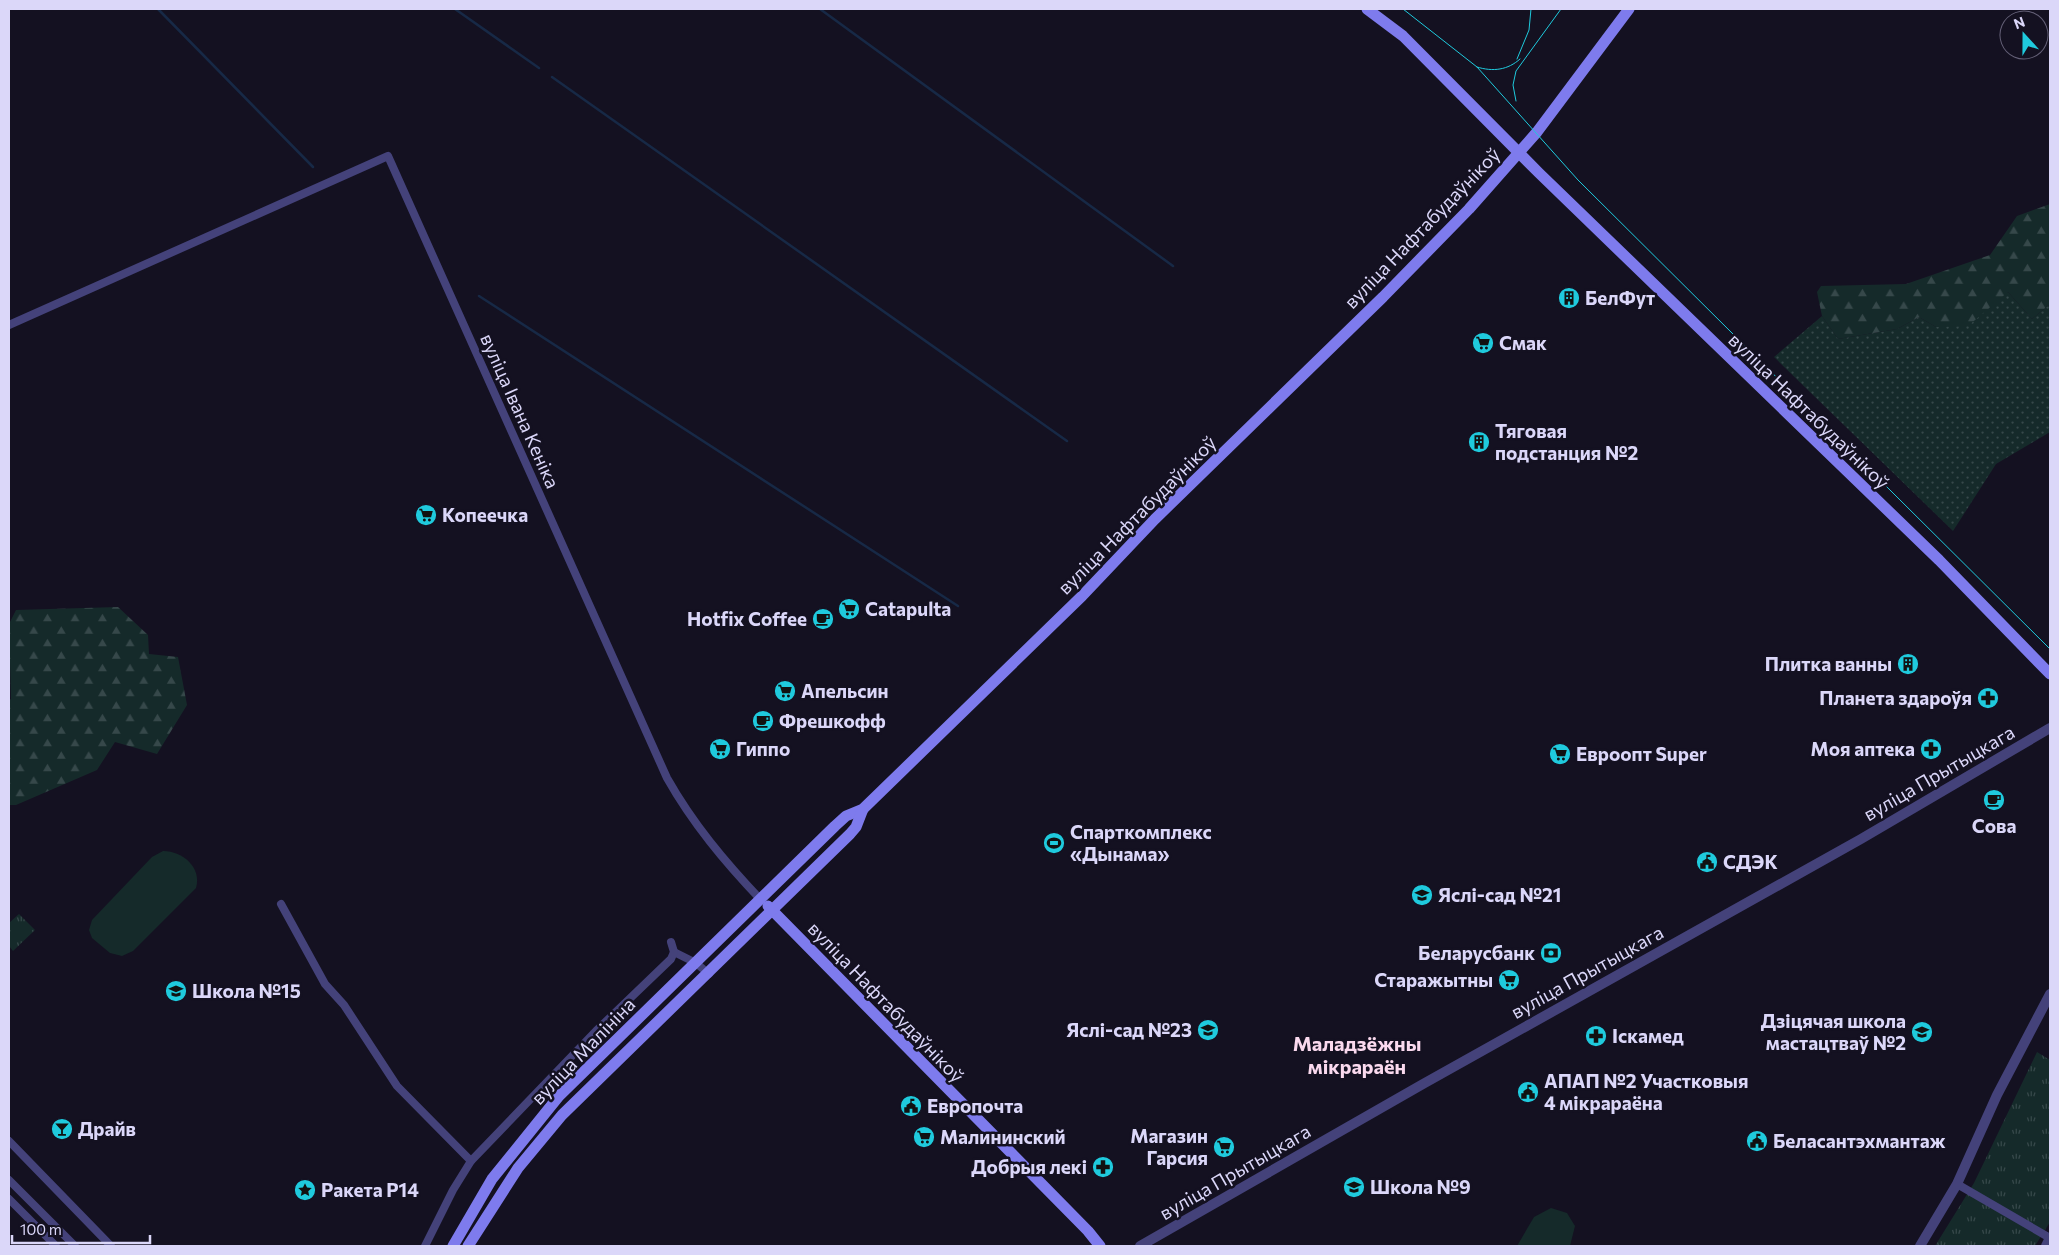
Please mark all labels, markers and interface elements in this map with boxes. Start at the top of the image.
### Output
north arrow [1999,10,2049,60]
text: N [2011,13,2027,32]
street label: вуліца Нафтабудаўнікоў [1339,142,1505,313]
building icon: БелФут [1557,286,1581,310]
place label: БелФут [1585,286,1655,309]
street label: вуліца Нафтабудаўнікоў [1724,328,1895,494]
street label: вуліца Івана Кеніка [476,330,565,492]
supermarket icon: Смак [1471,331,1495,355]
place label: Смак [1499,331,1547,354]
place label: Тяговая подстанция №2 [1495,419,1638,464]
building icon: Тяговая подстанция №2 [1467,430,1491,454]
street label: вуліца Нафтабудаўнікоў [1053,431,1221,599]
supermarket icon: Копеечка [414,503,438,527]
place label: Копеечка [442,503,528,526]
supermarket icon: Catapulta [837,597,861,621]
place label: Catapulta [865,597,951,620]
place label: Hotfix Coffee [687,607,807,630]
cafe icon: Hotfix Coffee [811,607,835,631]
place label: Плитка ванны [1765,652,1892,675]
building icon: Плитка ванны [1896,652,1920,676]
supermarket icon: Апельсин [773,679,797,703]
place label: Апельсин [801,679,888,702]
place label: Планета здароўя [1819,686,1972,709]
pharmacy icon: Планета здароўя [1976,686,2000,710]
cafe icon: Фрешкофф [751,709,775,733]
place label: Фрешкофф [779,709,886,732]
street label: вуліца Прытыцкага [1859,720,2018,825]
supermarket icon: Гиппо [708,737,732,761]
place label: Гиппо [736,737,790,760]
place label: Моя аптека [1811,737,1915,760]
pharmacy icon: Моя аптека [1919,737,1943,761]
supermarket icon: Евроопт Super [1548,742,1572,766]
place label: Евроопт Super [1576,742,1707,765]
cafe icon: Сова [1982,788,2006,812]
place label: Сова [1972,814,2016,837]
place label: Спарткомплекс «Дынама» [1070,820,1212,865]
sports icon: Спарткомплекс «Дынама» [1042,831,1066,855]
public building icon: СДЭК [1695,850,1719,874]
place label: СДЭК [1723,850,1778,873]
school or university icon: Яслі-сад №21 [1410,883,1434,907]
place label: Яслі-сад №21 [1438,883,1561,906]
street label: вуліца Нафтабудаўнікоў [804,916,969,1087]
street label: вуліца Прытыцкага [1507,920,1667,1023]
place label: Беларусбанк [1418,941,1535,964]
bank icon: Беларусбанк [1539,941,1563,965]
place label: Старажытны [1374,968,1493,991]
supermarket icon: Старажытны [1497,968,1521,992]
school or university icon: Школа №15 [164,979,188,1003]
place label: Школа №15 [192,979,301,1002]
street label: вуліца Малініна [526,992,639,1109]
place label: Дзіцячая школа мастацтваў №2 [1761,1009,1906,1054]
place label: Яслі-сад №23 [1066,1018,1192,1041]
school or university icon: Яслі-сад №23 [1196,1018,1220,1042]
school or university icon: Дзіцячая школа мастацтваў №2 [1910,1020,1934,1044]
pharmacy icon: Іскамед [1584,1024,1608,1048]
place label: Іскамед [1612,1024,1684,1047]
district label: Маладзёжны мікрараён [1293,1031,1421,1078]
place label: АПАП №2 Участковыя 4 мікрараёна [1544,1069,1748,1114]
public building icon: АПАП №2 Участковыя 4 мікрараёна [1516,1080,1540,1104]
public building icon: Европочта [899,1094,923,1118]
place label: Европочта [927,1094,1023,1117]
bar icon: Драйв [50,1117,74,1141]
place label: Драйв [78,1117,136,1140]
street label: вуліца Прытыцкага [1155,1119,1314,1224]
place label: Магазин Гарсия [1130,1124,1208,1169]
supermarket icon: Малининский [912,1125,936,1149]
place label: Малининский [940,1125,1066,1148]
public building icon: Беласантэхмантаж [1745,1129,1769,1153]
place label: Беласантэхмантаж [1773,1129,1946,1152]
supermarket icon: Магазин Гарсия [1212,1135,1236,1159]
place label: Добрыя лекі [971,1155,1087,1178]
pharmacy icon: Добрыя лекі [1091,1155,1115,1179]
school or university icon: Школа №9 [1342,1175,1366,1199]
place label: Школа №9 [1370,1175,1471,1198]
place icon: Ракета Р14 [293,1178,317,1202]
place label: Ракета Р14 [321,1178,419,1201]
scale bar [12,1212,150,1244]
text: 100 m [20,1220,62,1238]

